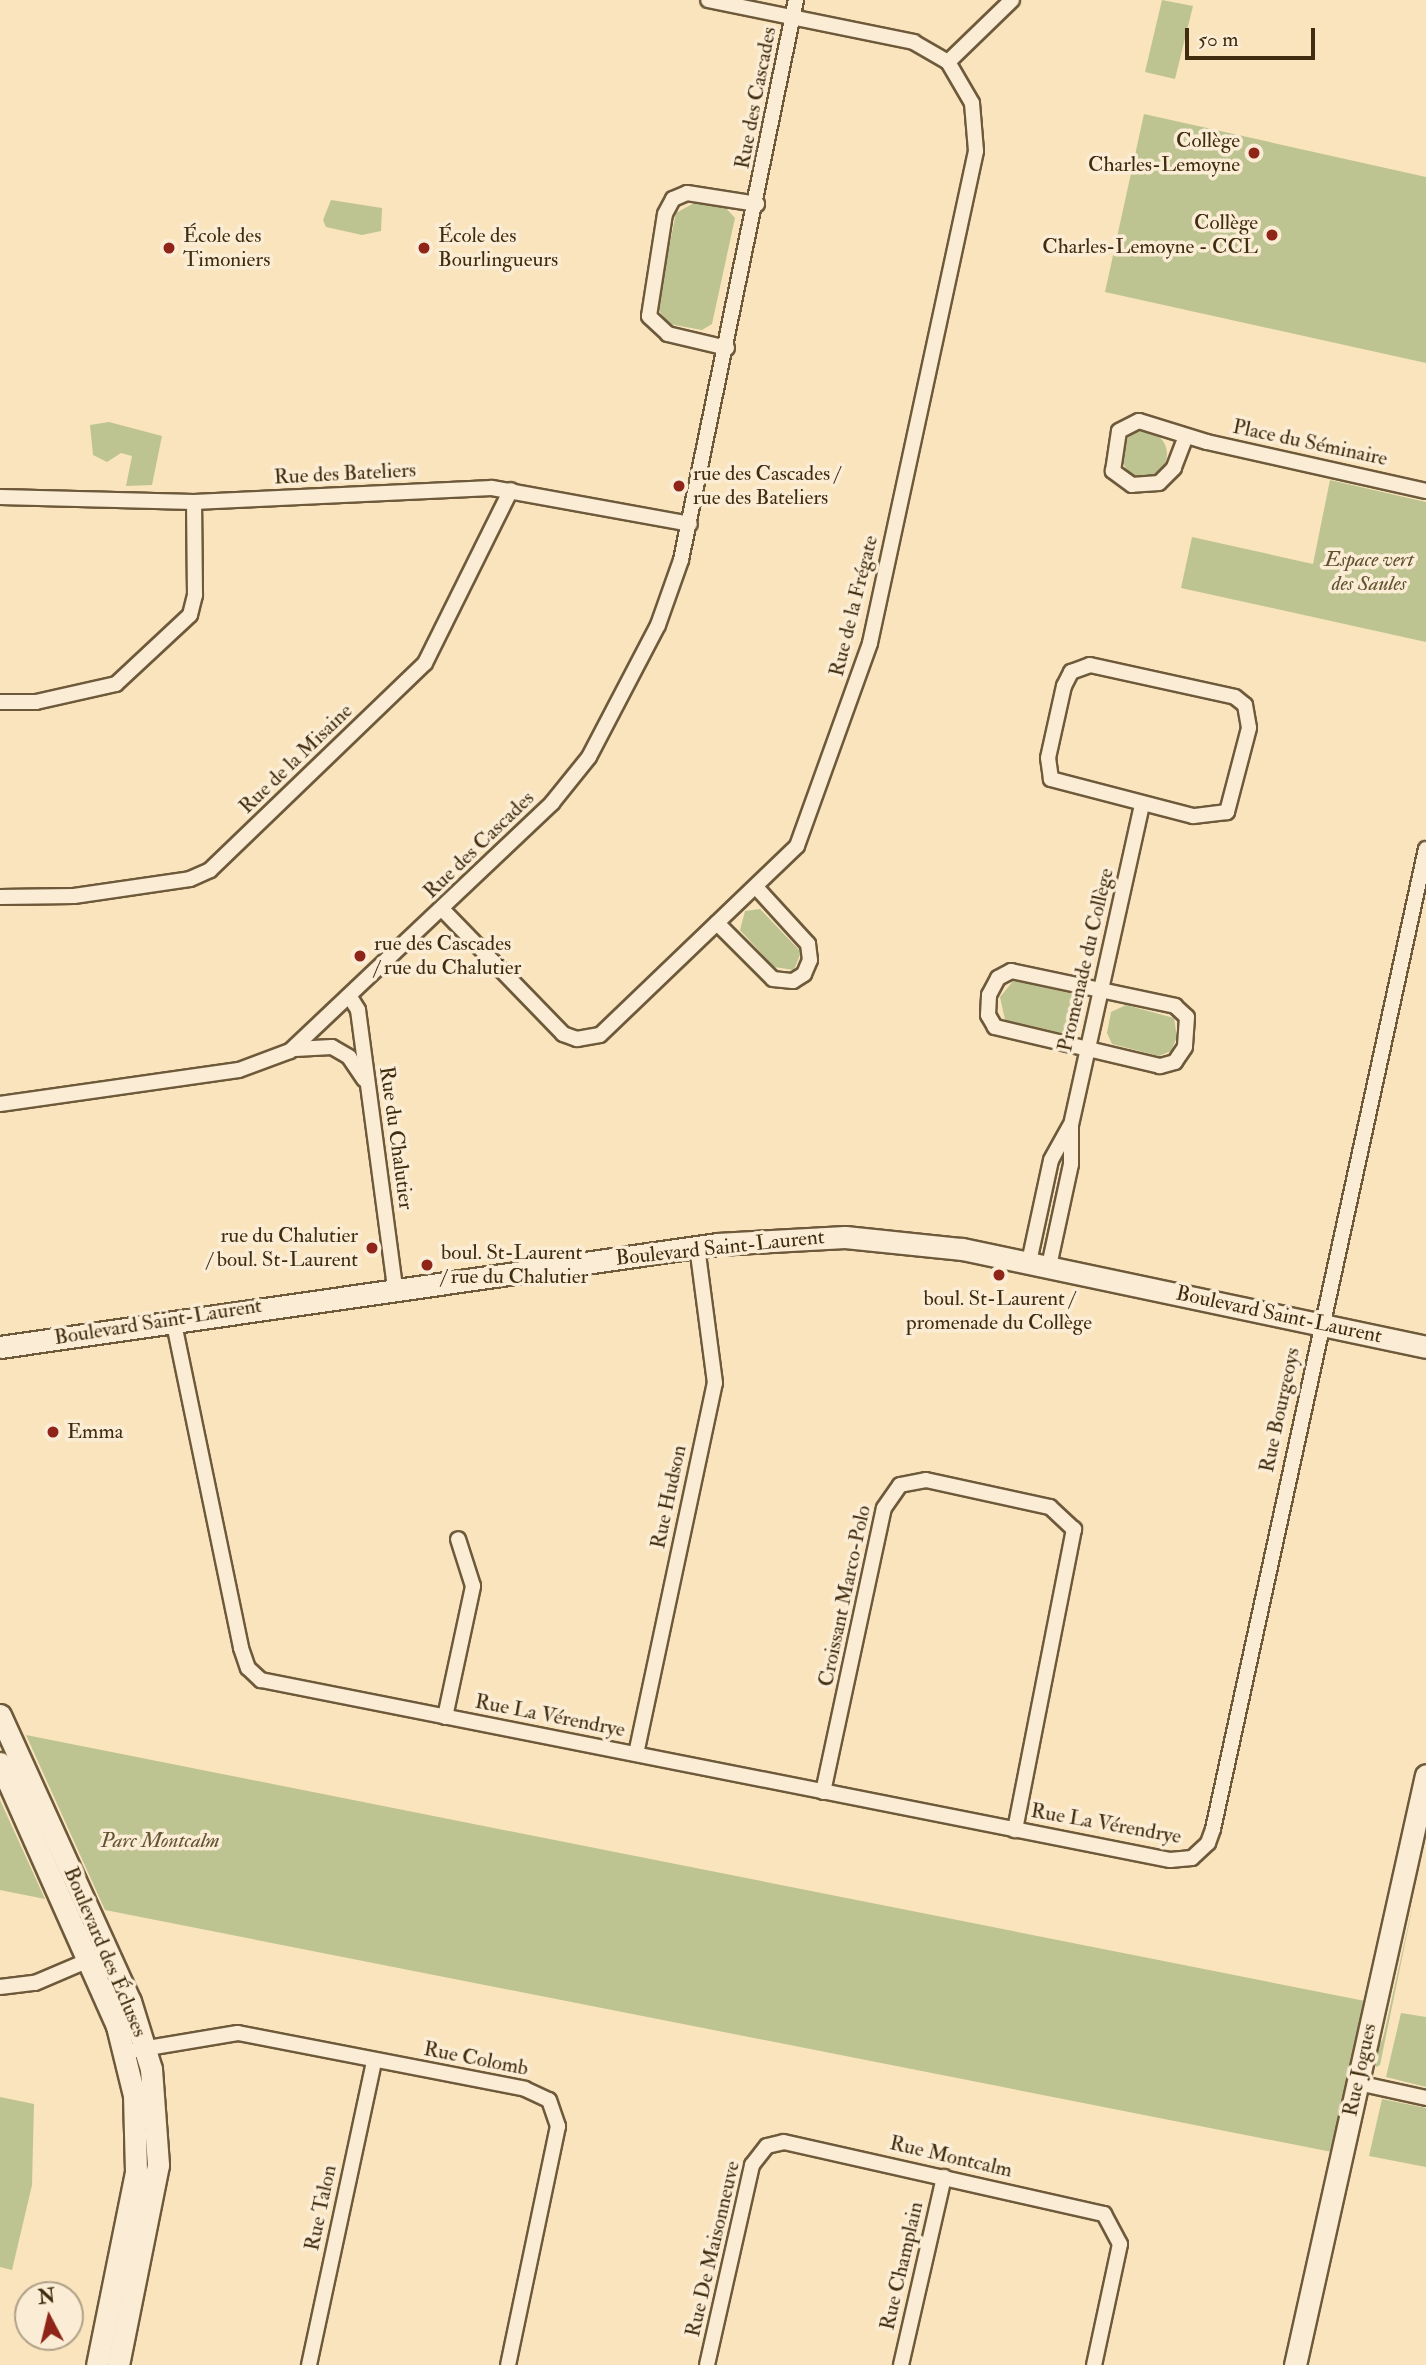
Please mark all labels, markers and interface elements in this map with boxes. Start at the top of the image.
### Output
scale bar [1188,14,1318,58]
street label: Rue des Cascades [730,25,782,171]
text: 50 m [1198,26,1239,53]
place label: Collège Charles-Lemoyne [1088,128,1240,178]
marker: Collège Charles-Lemoyne [1246,145,1262,161]
place label: Collège Charles-Lemoyne - CCL [1042,210,1258,260]
place label: École des Timoniers [183,223,270,273]
place label: École des Bourlingueurs [438,223,558,273]
marker: Collège Charles-Lemoyne - CCL [1264,227,1280,243]
marker: École des Timoniers [161,240,177,256]
marker: École des Bourlingueurs [416,240,432,256]
street label: Place du Séminaire [1230,414,1390,472]
street label: Rue des Bateliers [273,458,417,490]
place label: rue des Cascades / rue des Bateliers [693,461,840,511]
marker: rue des Cascades / rue des Bateliers [671,478,687,494]
street label: Rue de la Frégate [824,533,884,679]
park label: Espace vert des Saules [1324,547,1414,597]
street label: Rue de la Misaine [234,699,358,819]
street label: Rue des Cascades [418,786,540,904]
street label: Promenade du Collège [1053,866,1119,1054]
place label: rue des Cascades / rue du Chalutier [374,931,521,981]
marker: rue des Cascades / rue du Chalutier [352,948,368,964]
street label: Rue du Chalutier [373,1065,419,1211]
place label: rue du Chalutier / boul. St-Laurent [207,1223,358,1273]
street label: Boulevard Saint-Laurent [614,1224,826,1272]
marker: rue du Chalutier / boul. St-Laurent [364,1240,380,1256]
place label: boul. St-Laurent / rue du Chalutier [441,1240,588,1290]
marker: boul. St-Laurent / rue du Chalutier [419,1257,435,1273]
marker: boul. St-Laurent / promenade du Collège [991,1267,1007,1283]
street label: Boulevard Saint-Laurent [1174,1281,1384,1349]
place label: boul. St-Laurent / promenade du Collège [906,1286,1092,1336]
street label: Boulevard Saint-Laurent [52,1293,264,1351]
street label: Rue Bourgeoys [1254,1345,1306,1475]
place label: Emma [67,1419,123,1445]
marker: Emma [45,1424,61,1440]
street label: Rue Hudson [646,1443,692,1551]
street label: Croissant Marco-Polo [813,1503,877,1689]
street label: Rue La Vérendrye [473,1689,627,1743]
street label: Rue La Vérendrye [1029,1798,1183,1850]
park label: Parc Montcalm [100,1828,220,1854]
street label: Boulevard des Écluses [58,1863,152,2041]
street label: Rue Jogues [1338,2021,1382,2119]
street label: Rue Colomb [421,2037,531,2081]
street label: Rue Montcalm [887,2131,1015,2183]
street label: Rue De Maisonneuve [680,2159,746,2339]
street label: Rue Talon [300,2163,342,2253]
street label: Rue Champlain [875,2199,929,2333]
north arrow [14,2281,84,2351]
text: N [37,2284,57,2310]

